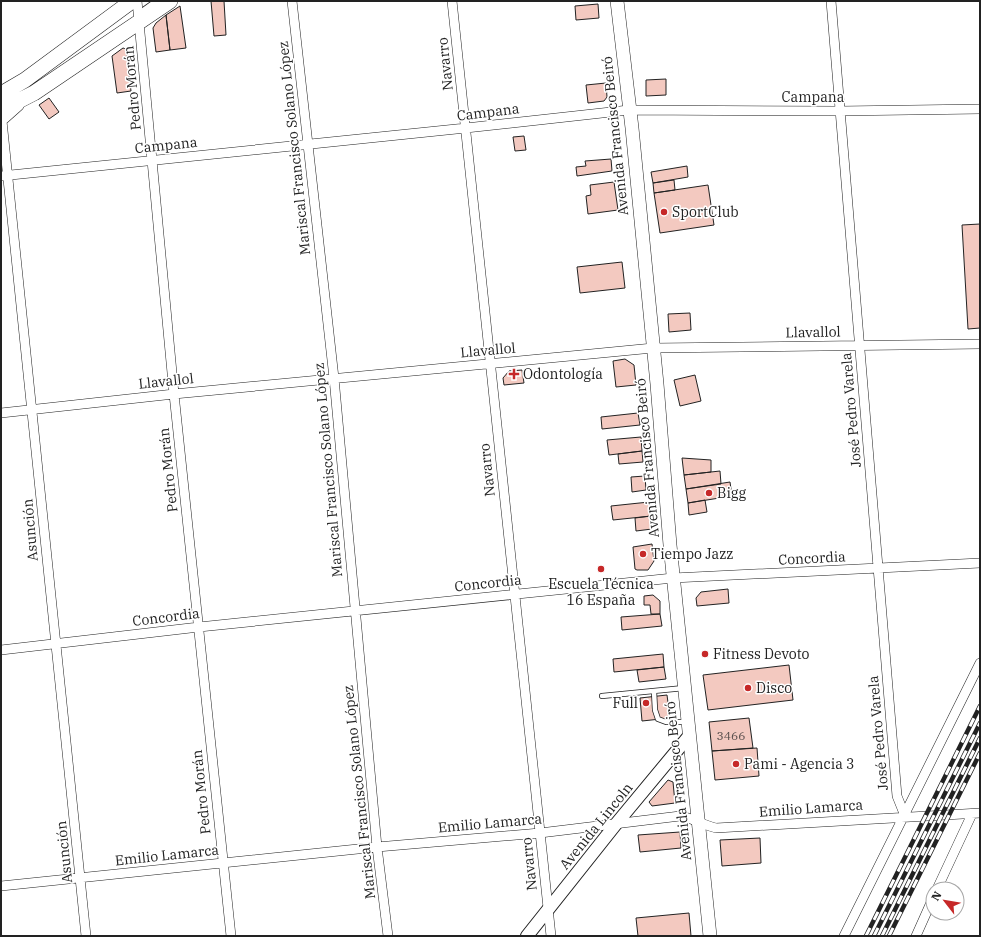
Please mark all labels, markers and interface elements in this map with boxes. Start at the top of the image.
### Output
street label: Navarro [433,36,457,92]
street label: Mariscal Francisco Solano López [274,40,314,256]
street label: Pedro Morán [119,45,145,131]
street label: Avenida Francisco Beiró [598,55,632,217]
street label: Campana [782,88,845,106]
street label: Campana [456,99,521,125]
street label: Campana [134,133,199,157]
place label: SportClub [672,203,739,221]
marker: SportClub [659,207,669,217]
street label: Llavallol [785,323,841,341]
street label: Llavallol [460,339,516,361]
street label: José Pedro Varela [837,351,865,468]
street label: Mariscal Francisco Solano López [310,362,346,578]
place label: Odontología [523,365,603,383]
marker: Odontología [508,368,520,380]
street label: Llavallol [138,369,194,393]
street label: Avenida Francisco Beiró [631,377,663,539]
street label: Pedro Morán [155,427,181,513]
street label: Navarro [475,442,499,498]
place label: Bigg [717,484,746,502]
marker: Bigg [704,488,714,498]
street label: Asunción [18,498,42,562]
place label: Tiempo Jazz [651,545,733,563]
street label: Concordia [778,547,847,569]
marker: Tiempo Jazz [638,549,648,559]
marker: Escuela Técnica 16 España [596,564,606,574]
street label: Concordia [453,570,523,595]
place label: Escuela Técnica 16 España [548,575,654,609]
street label: Concordia [131,604,201,630]
place label: Fitness Devoto [713,645,810,663]
marker: Fitness Devoto [700,649,710,659]
street label: José Pedro Varela [864,674,892,791]
place label: Disco [756,679,792,697]
marker: Disco [743,683,753,693]
street label: Mariscal Francisco Solano López [339,684,379,900]
place label: Full [613,694,638,712]
marker: Full [641,698,651,708]
street label: Avenida Francisco Beiró [661,700,695,862]
house number: 3466 [717,728,745,743]
street label: Pedro Morán [188,749,214,835]
place label: Pami - Agencia 3 [744,755,854,773]
marker: Pami - Agencia 3 [731,759,741,769]
street label: Avenida Lincoln [555,779,637,873]
street label: Emilio Lamarca [758,795,864,821]
street label: Emilio Lamarca [437,809,543,837]
street label: Asunción [52,820,76,884]
street label: Navarro [517,836,541,892]
street label: Emilio Lamarca [114,841,220,869]
north arrow [925,881,965,921]
text: N [928,888,945,903]

